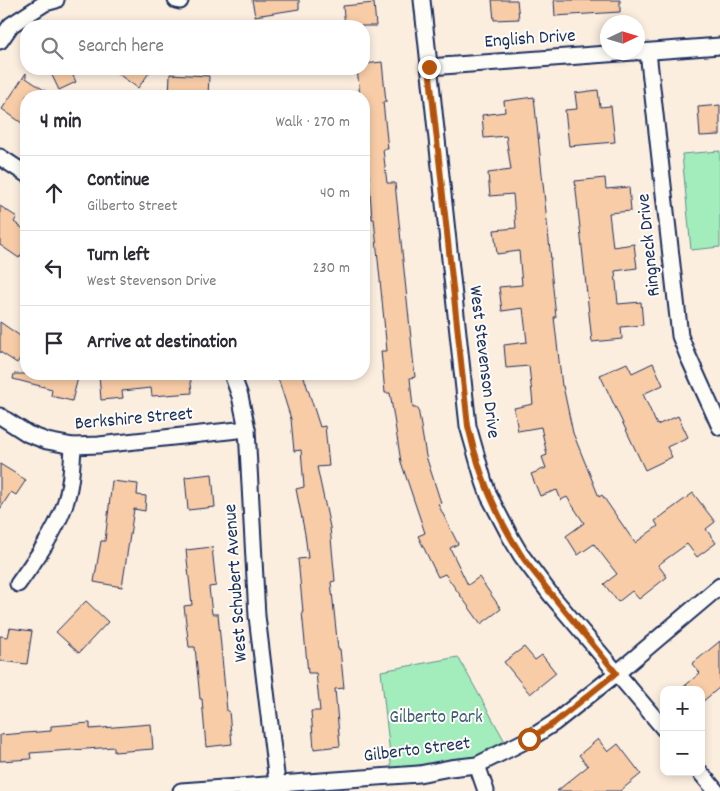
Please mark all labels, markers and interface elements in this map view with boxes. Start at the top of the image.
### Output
north arrow [600,15,645,60]
search box [20,20,370,75]
street label: English Drive [483,23,577,57]
icon: search [38,34,66,62]
text: Search here [78,34,164,61]
route end [418,56,441,79]
text: 4 min [40,108,82,138]
text: Walk · 270 m [275,111,350,134]
text: Continue [87,168,149,195]
icon: ahead [40,179,68,207]
text: 40 m [320,182,350,205]
street label: Ringneck Drive [631,192,669,298]
text: Gilberto Street [87,195,177,218]
text: Turn left [87,243,150,270]
icon: left [40,254,68,282]
text: 230 m [313,257,350,280]
text: West Stevenson Drive [87,270,216,293]
street label: West Stevenson Drive [460,284,506,440]
icon: arrive [40,329,68,357]
text: Arrive at destination [87,330,237,357]
street label: Berkshire Street [74,401,194,439]
street label: West Schubert Avenue [218,503,256,663]
map controls [660,686,705,776]
button: + [660,686,705,731]
park label: Gilberto Park [389,705,483,732]
route start [518,728,541,751]
street label: Gilberto Street [362,731,472,771]
button: − [660,731,705,776]

